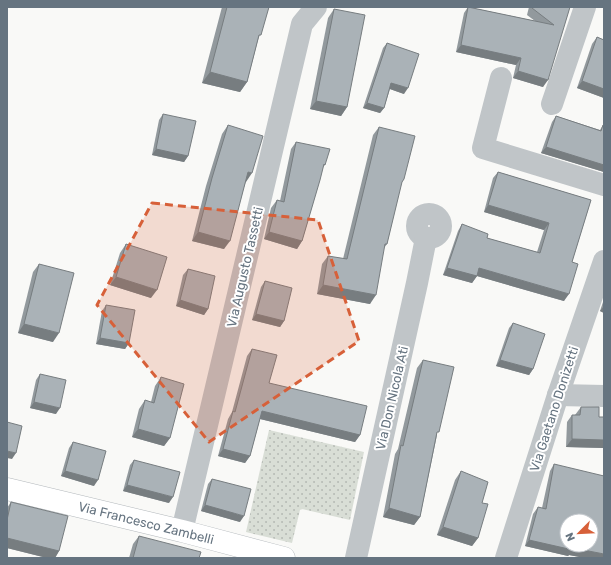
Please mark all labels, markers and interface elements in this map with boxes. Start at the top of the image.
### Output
street label: Via Augusto Tassetti [224,205,267,329]
street label: Via Don Nicola Ati [373,345,411,451]
street label: Via Gaetano Donizetti [527,345,581,473]
street label: Via Francesco Zambelli [77,499,215,547]
north arrow [559,513,599,553]
text: N [563,531,578,543]

